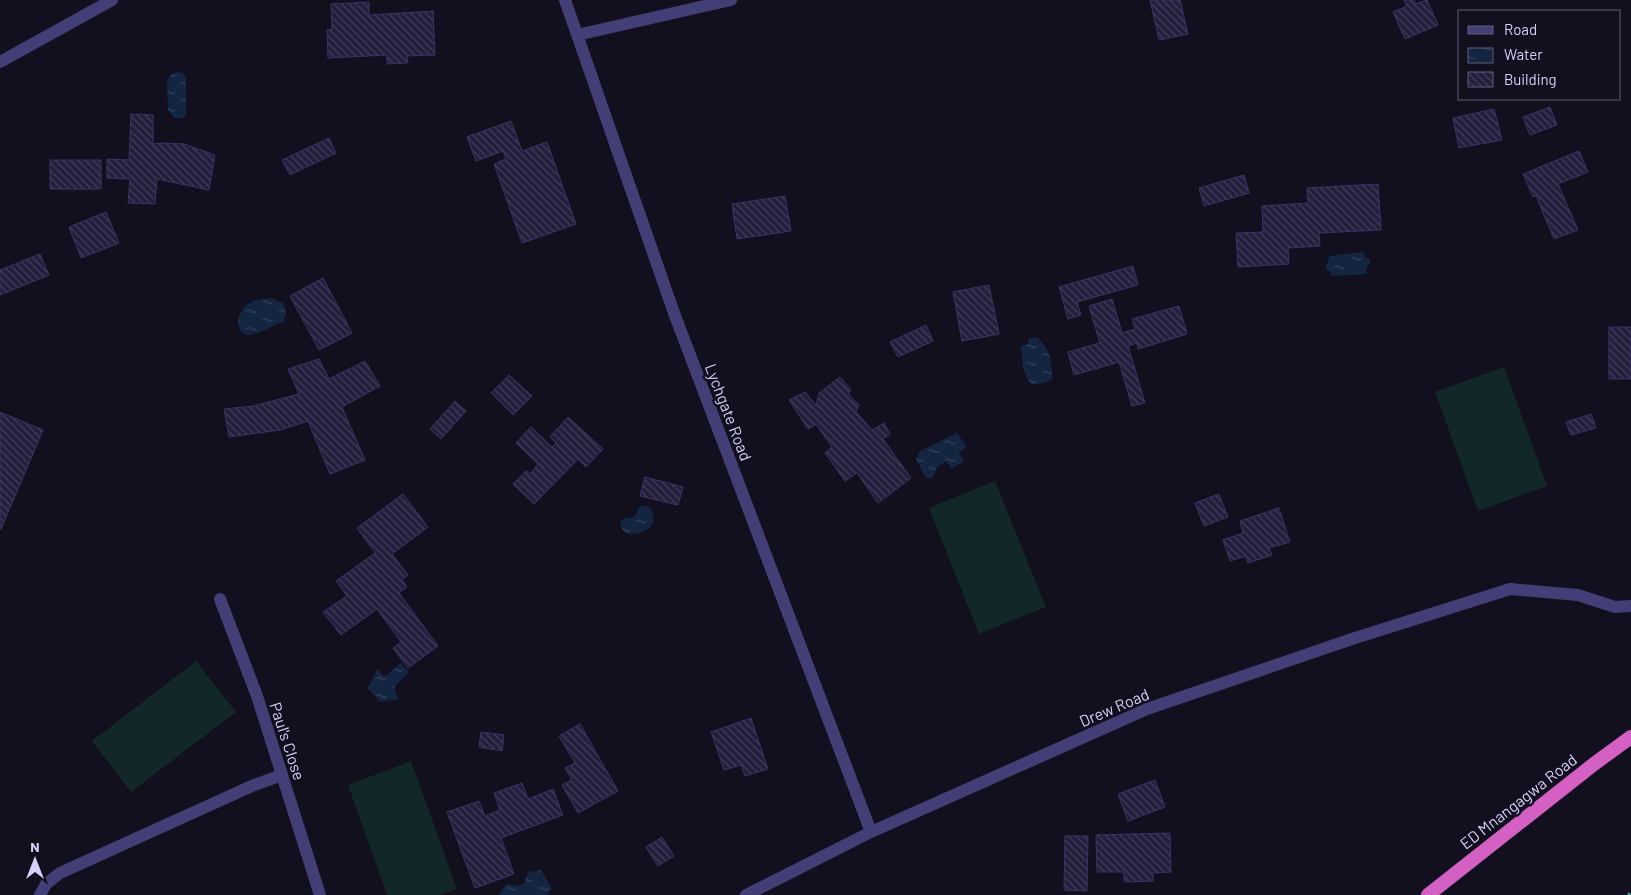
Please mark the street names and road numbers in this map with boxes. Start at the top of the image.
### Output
street label: Lychgate Road [702,361,756,463]
street label: Drew Road [1076,684,1152,730]
street label: Paul's Close [266,700,310,782]
street label: ED Mnangagwa Road [1456,749,1580,853]

